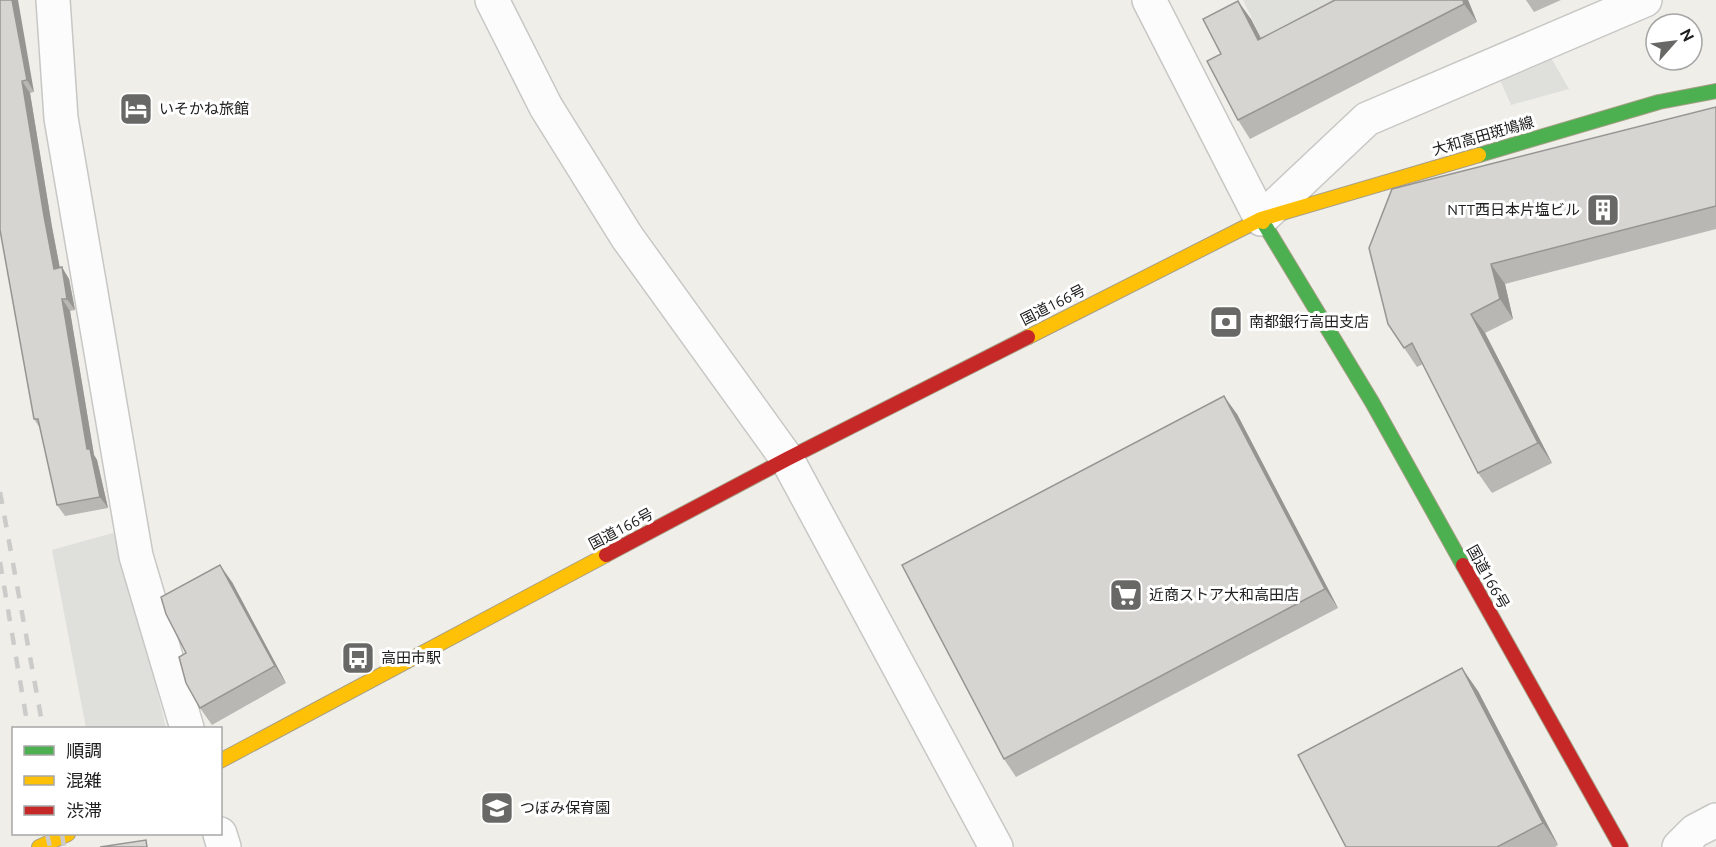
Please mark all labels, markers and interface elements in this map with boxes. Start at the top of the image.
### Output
north arrow [1644,12,1704,72]
text: N [1676,25,1698,44]
hotel icon: いそかね旅館 [118,91,154,127]
place label: いそかね旅館 [159,100,249,117]
street label: 大和高田斑鳩線 [1430,113,1536,158]
building icon: NTT西日本片塩ビル [1585,192,1621,228]
place label: NTT西日本片塩ビル [1447,201,1580,218]
street label: 国道166号 [1018,281,1088,328]
bank icon: 南都銀行高田支店 [1208,304,1244,340]
place label: 南都銀行高田支店 [1249,313,1369,330]
street label: 国道166号 [586,505,656,553]
street label: 国道166号 [1464,542,1513,612]
supermarket icon: 近商ストア大和高田店 [1108,577,1144,613]
place label: 近商ストア大和高田店 [1149,586,1299,603]
bus stop icon: 高田市駅 [340,640,376,676]
place label: 高田市駅 [381,649,441,666]
legend [12,727,222,835]
text: 順調 [66,740,102,760]
text: 混雑 [66,770,102,790]
school or university icon: つぼみ保育園 [479,790,515,826]
place label: つぼみ保育園 [520,799,610,816]
text: 渋滞 [66,800,102,820]

